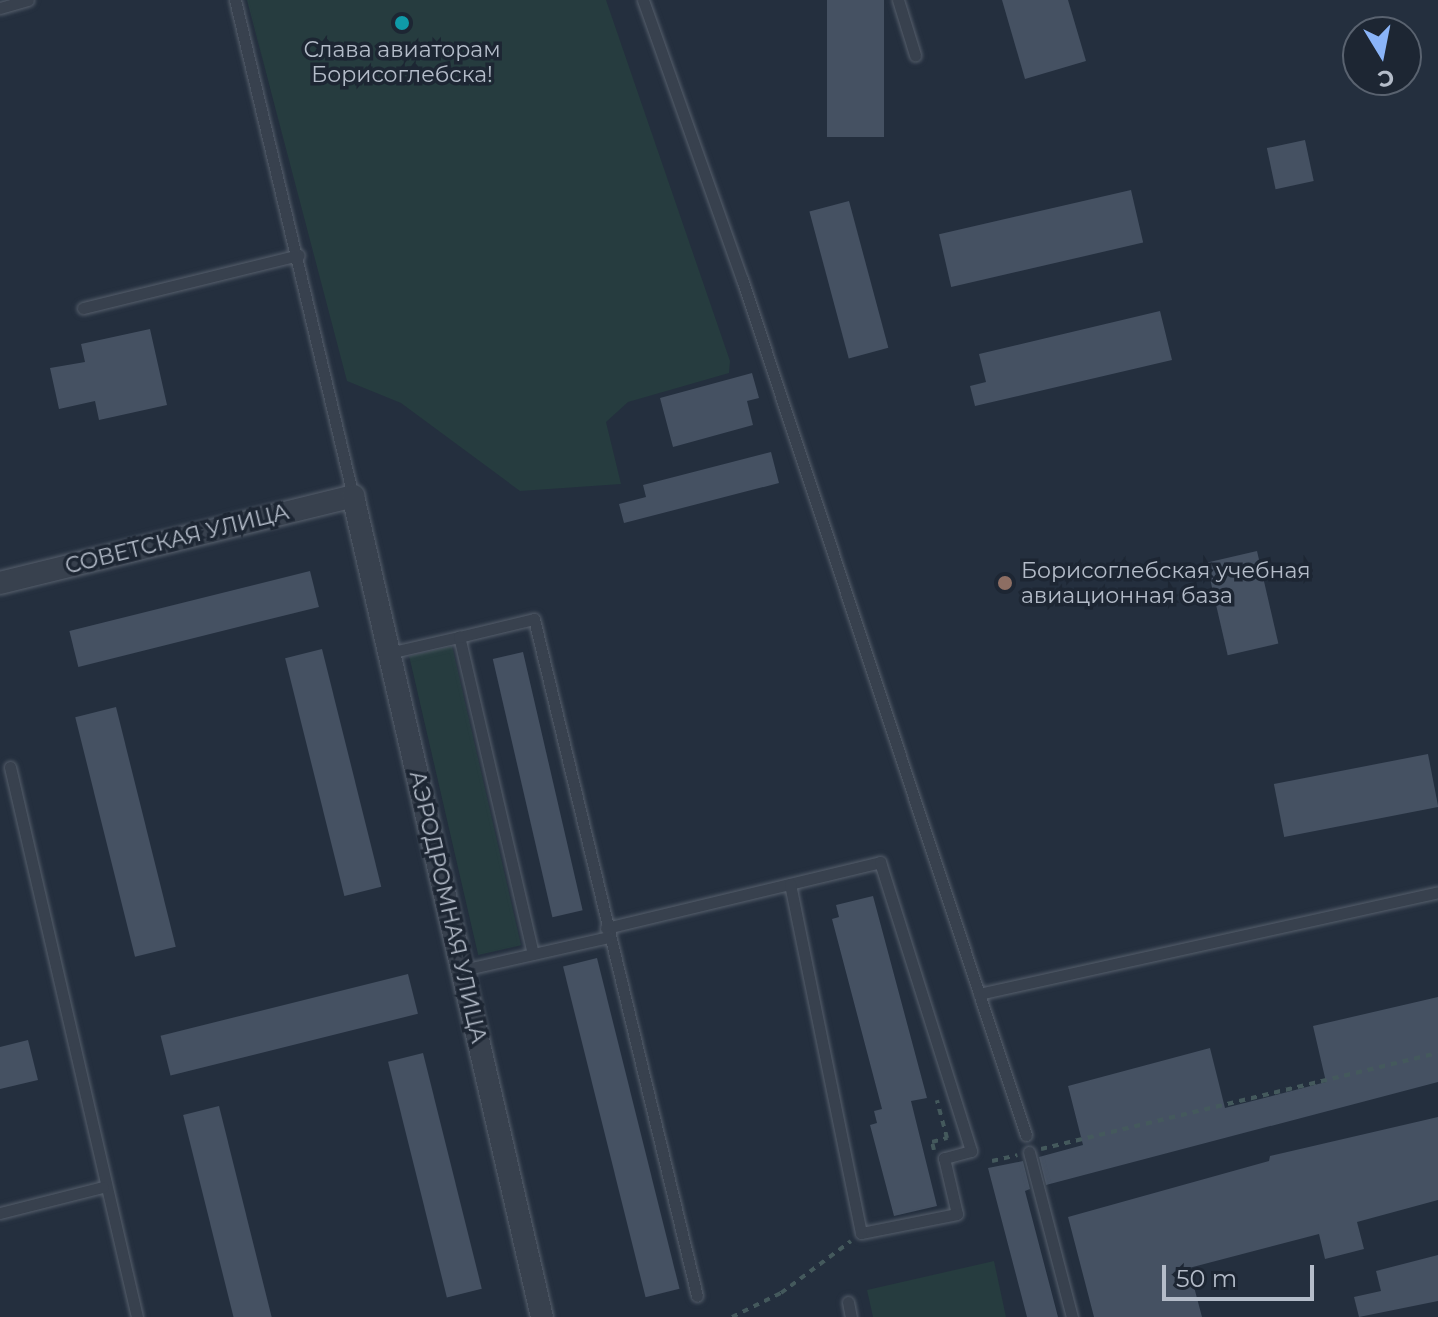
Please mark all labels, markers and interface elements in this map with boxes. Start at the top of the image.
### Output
marker: Слава авиаторам Борисоглебска! [393,14,411,32]
north arrow [1342,16,1422,96]
place label: Слава авиаторам Борисоглебска! [303,36,501,88]
text: С [1376,63,1396,93]
street label: СОВЕТСКАЯ УЛИЦА [62,498,292,580]
place label: Борисоглебская учебная авиационная база [1021,557,1311,608]
marker: Борисоглебская учебная авиационная база [996,574,1014,592]
street label: АЭРОДРОМНАЯ УЛИЦА [404,768,492,1046]
scale bar [1166,1249,1318,1299]
text: 50 m [1176,1264,1237,1293]

